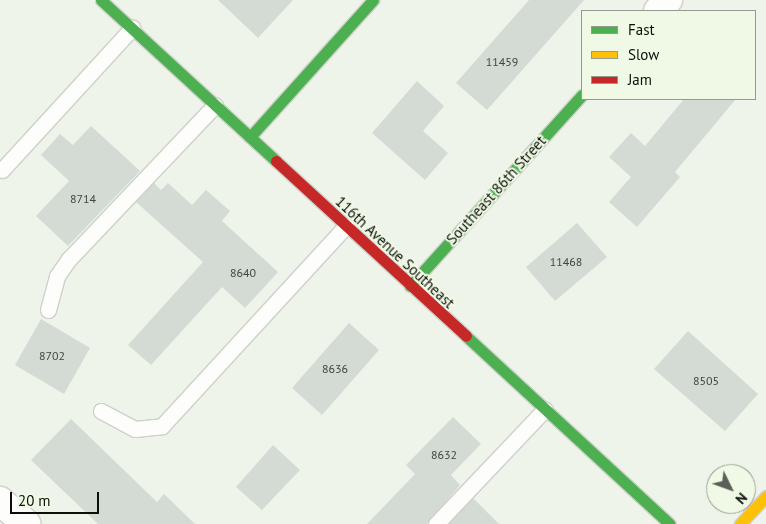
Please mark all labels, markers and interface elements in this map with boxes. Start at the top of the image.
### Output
legend [581,10,756,100]
text: Fast [628,20,655,39]
text: Slow [628,45,659,64]
house number: 11459 [486,55,518,69]
text: Jam [628,70,652,89]
street label: Southeast 86th Street [443,132,549,248]
house number: 8714 [70,192,96,206]
street label: 116th Avenue Southeast [332,192,458,312]
house number: 11468 [550,255,582,269]
house number: 8640 [230,266,256,280]
house number: 8702 [39,349,65,363]
house number: 8636 [322,362,348,376]
house number: 8505 [693,374,719,388]
house number: 8632 [431,448,457,462]
north arrow [706,464,756,514]
scale bar [12,482,101,514]
text: N [732,489,751,508]
text: 20 m [18,491,51,510]

